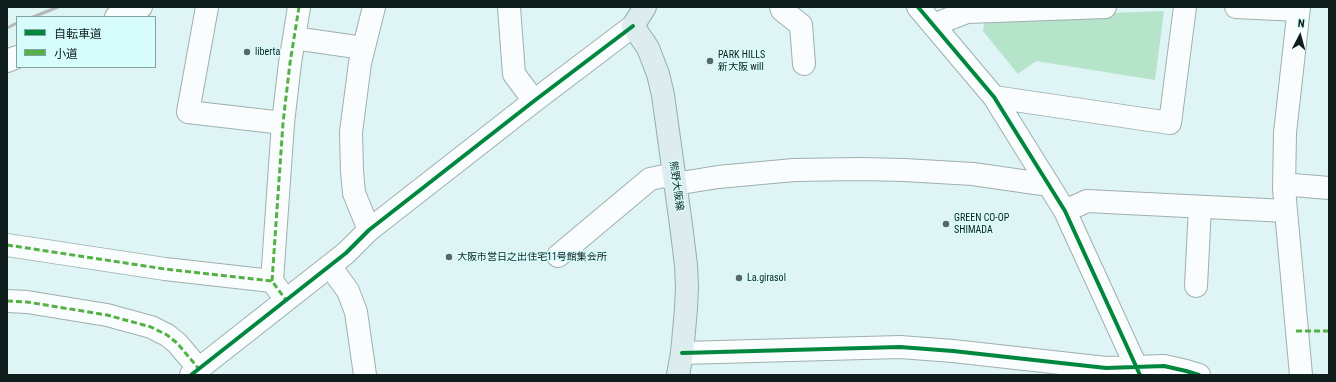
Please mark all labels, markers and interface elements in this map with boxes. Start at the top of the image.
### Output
legend [16,16,156,68]
north arrow [1280,16,1320,56]
text: N [1297,17,1305,30]
text: 自転車道 [54,27,102,41]
place label: liberta [255,46,280,58]
text: 小道 [54,47,78,61]
marker: liberta [242,47,252,57]
place label: PARK HILLS 新大阪 will [718,49,765,72]
marker: PARK HILLS 新大阪 will [705,56,715,66]
street label: 熊野大阪線 [667,160,685,212]
place label: GREEN CO-OP SHIMADA [954,212,1009,236]
marker: GREEN CO-OP SHIMADA [941,219,951,229]
place label: 大阪市営日之出住宅11号館集会所 [457,251,607,263]
marker: 大阪市営日之出住宅11号館集会所 [444,252,454,262]
place label: La.girasol [747,272,786,284]
marker: La.girasol [734,273,744,283]

